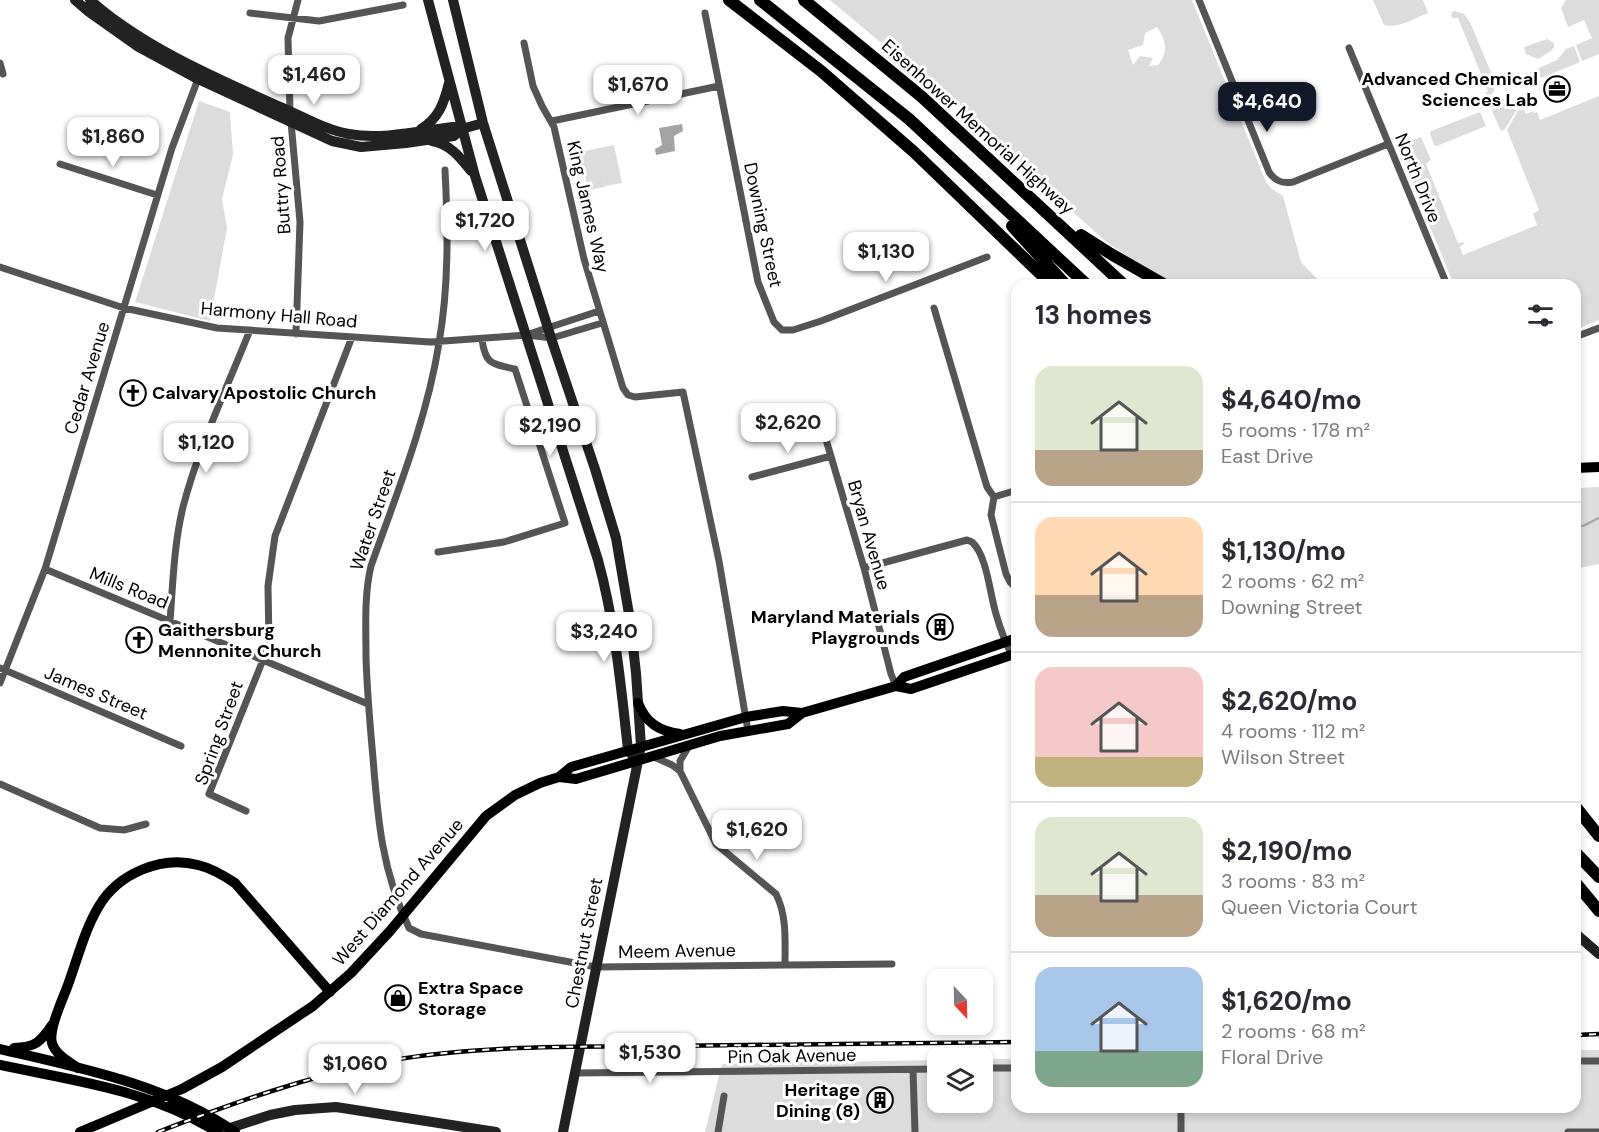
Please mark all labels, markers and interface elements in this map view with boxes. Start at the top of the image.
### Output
street label: Eisenhower Memorial Highway [877,34,1079,220]
pin: $1,460 [265,55,363,106]
text: $1,460 [282,61,346,87]
pin: $1,670 [589,65,687,116]
place label: Advanced Chemical Sciences Lab [1361,67,1538,112]
text: $1,670 [607,71,669,97]
office icon: Advanced Chemical Sciences Lab [1542,74,1572,104]
pin: $4,640 [1218,82,1316,133]
text: $4,640 [1232,88,1302,114]
pin: $1,860 [64,117,162,168]
text: $1,860 [81,123,145,149]
street label: North Drive [1389,130,1447,226]
street label: Buttry Road [266,135,296,235]
street label: King James Way [561,139,615,275]
street label: Downing Street [738,160,788,290]
pin: $1,720 [436,201,534,252]
text: $1,720 [455,207,515,233]
pin: $1,130 [837,232,935,283]
text: $1,130 [857,238,915,264]
street label: Harmony Hall Road [200,296,358,334]
text: 13 homes [1035,298,1152,332]
icon: filters [1524,299,1557,332]
street label: Cedar Avenue [58,319,116,437]
church icon: Calvary Apostolic Church [118,378,148,408]
place label: Calvary Apostolic Church [152,381,376,405]
text: $4,640/mo [1221,383,1362,417]
icon: home [1083,390,1155,462]
pin: $2,620 [739,403,837,454]
pin: $2,190 [501,406,599,457]
text: $2,620 [755,409,821,435]
text: $2,190 [519,412,581,438]
text: 5 rooms · 178 m² [1221,417,1370,443]
pin: $1,120 [157,423,255,474]
text: $1,120 [177,429,235,455]
text: East Drive [1221,443,1313,469]
street label: Water Street [344,466,402,574]
street label: Bryan Avenue [842,477,896,593]
text: $1,130/mo [1221,534,1346,568]
icon: home [1083,541,1155,613]
street label: Mills Road [86,561,172,615]
text: 2 rooms · 62 m² [1221,568,1364,594]
text: Downing Street [1221,594,1362,620]
place label: Maryland Materials Playgrounds [751,605,920,650]
pin: $3,240 [555,612,653,663]
building icon: Maryland Materials Playgrounds [925,612,955,642]
place label: Gaithersburg Mennonite Church [158,618,321,663]
text: $3,240 [570,618,638,644]
church icon: Gaithersburg Mennonite Church [124,625,154,655]
street label: James Street [41,660,151,726]
street label: Spring Street [189,678,249,788]
text: $2,620/mo [1221,684,1357,718]
icon: home [1083,691,1155,763]
text: 4 rooms · 112 m² [1221,718,1365,744]
text: Wilson Street [1221,744,1345,770]
pin: $1,620 [708,810,806,861]
street label: West Diamond Avenue [327,813,469,971]
text: $1,620 [726,816,788,842]
text: $2,190/mo [1221,834,1352,868]
icon: home [1083,841,1155,913]
text: 3 rooms · 83 m² [1221,868,1365,894]
street label: Chestnut Street [560,876,608,1010]
text: Queen Victoria Court [1221,894,1418,920]
street label: Meem Avenue [618,938,736,964]
north arrow [927,969,993,1035]
map controls [927,969,993,1113]
place label: Extra Space Storage [418,976,524,1021]
shop icon: Extra Space Storage [383,983,413,1013]
text: $1,620/mo [1221,984,1352,1018]
icon: home [1083,991,1155,1063]
text: 2 rooms · 68 m² [1221,1018,1366,1044]
pin: $1,530 [601,1033,699,1084]
text: $1,530 [619,1039,681,1065]
street label: Pin Oak Avenue [727,1043,857,1069]
pin: $1,060 [306,1044,404,1095]
text: Floral Drive [1221,1044,1323,1070]
button: layers [927,1047,993,1113]
text: $1,060 [322,1050,388,1076]
place label: Heritage Dining (8) [776,1078,860,1123]
building icon: Heritage Dining (8) [865,1085,895,1115]

